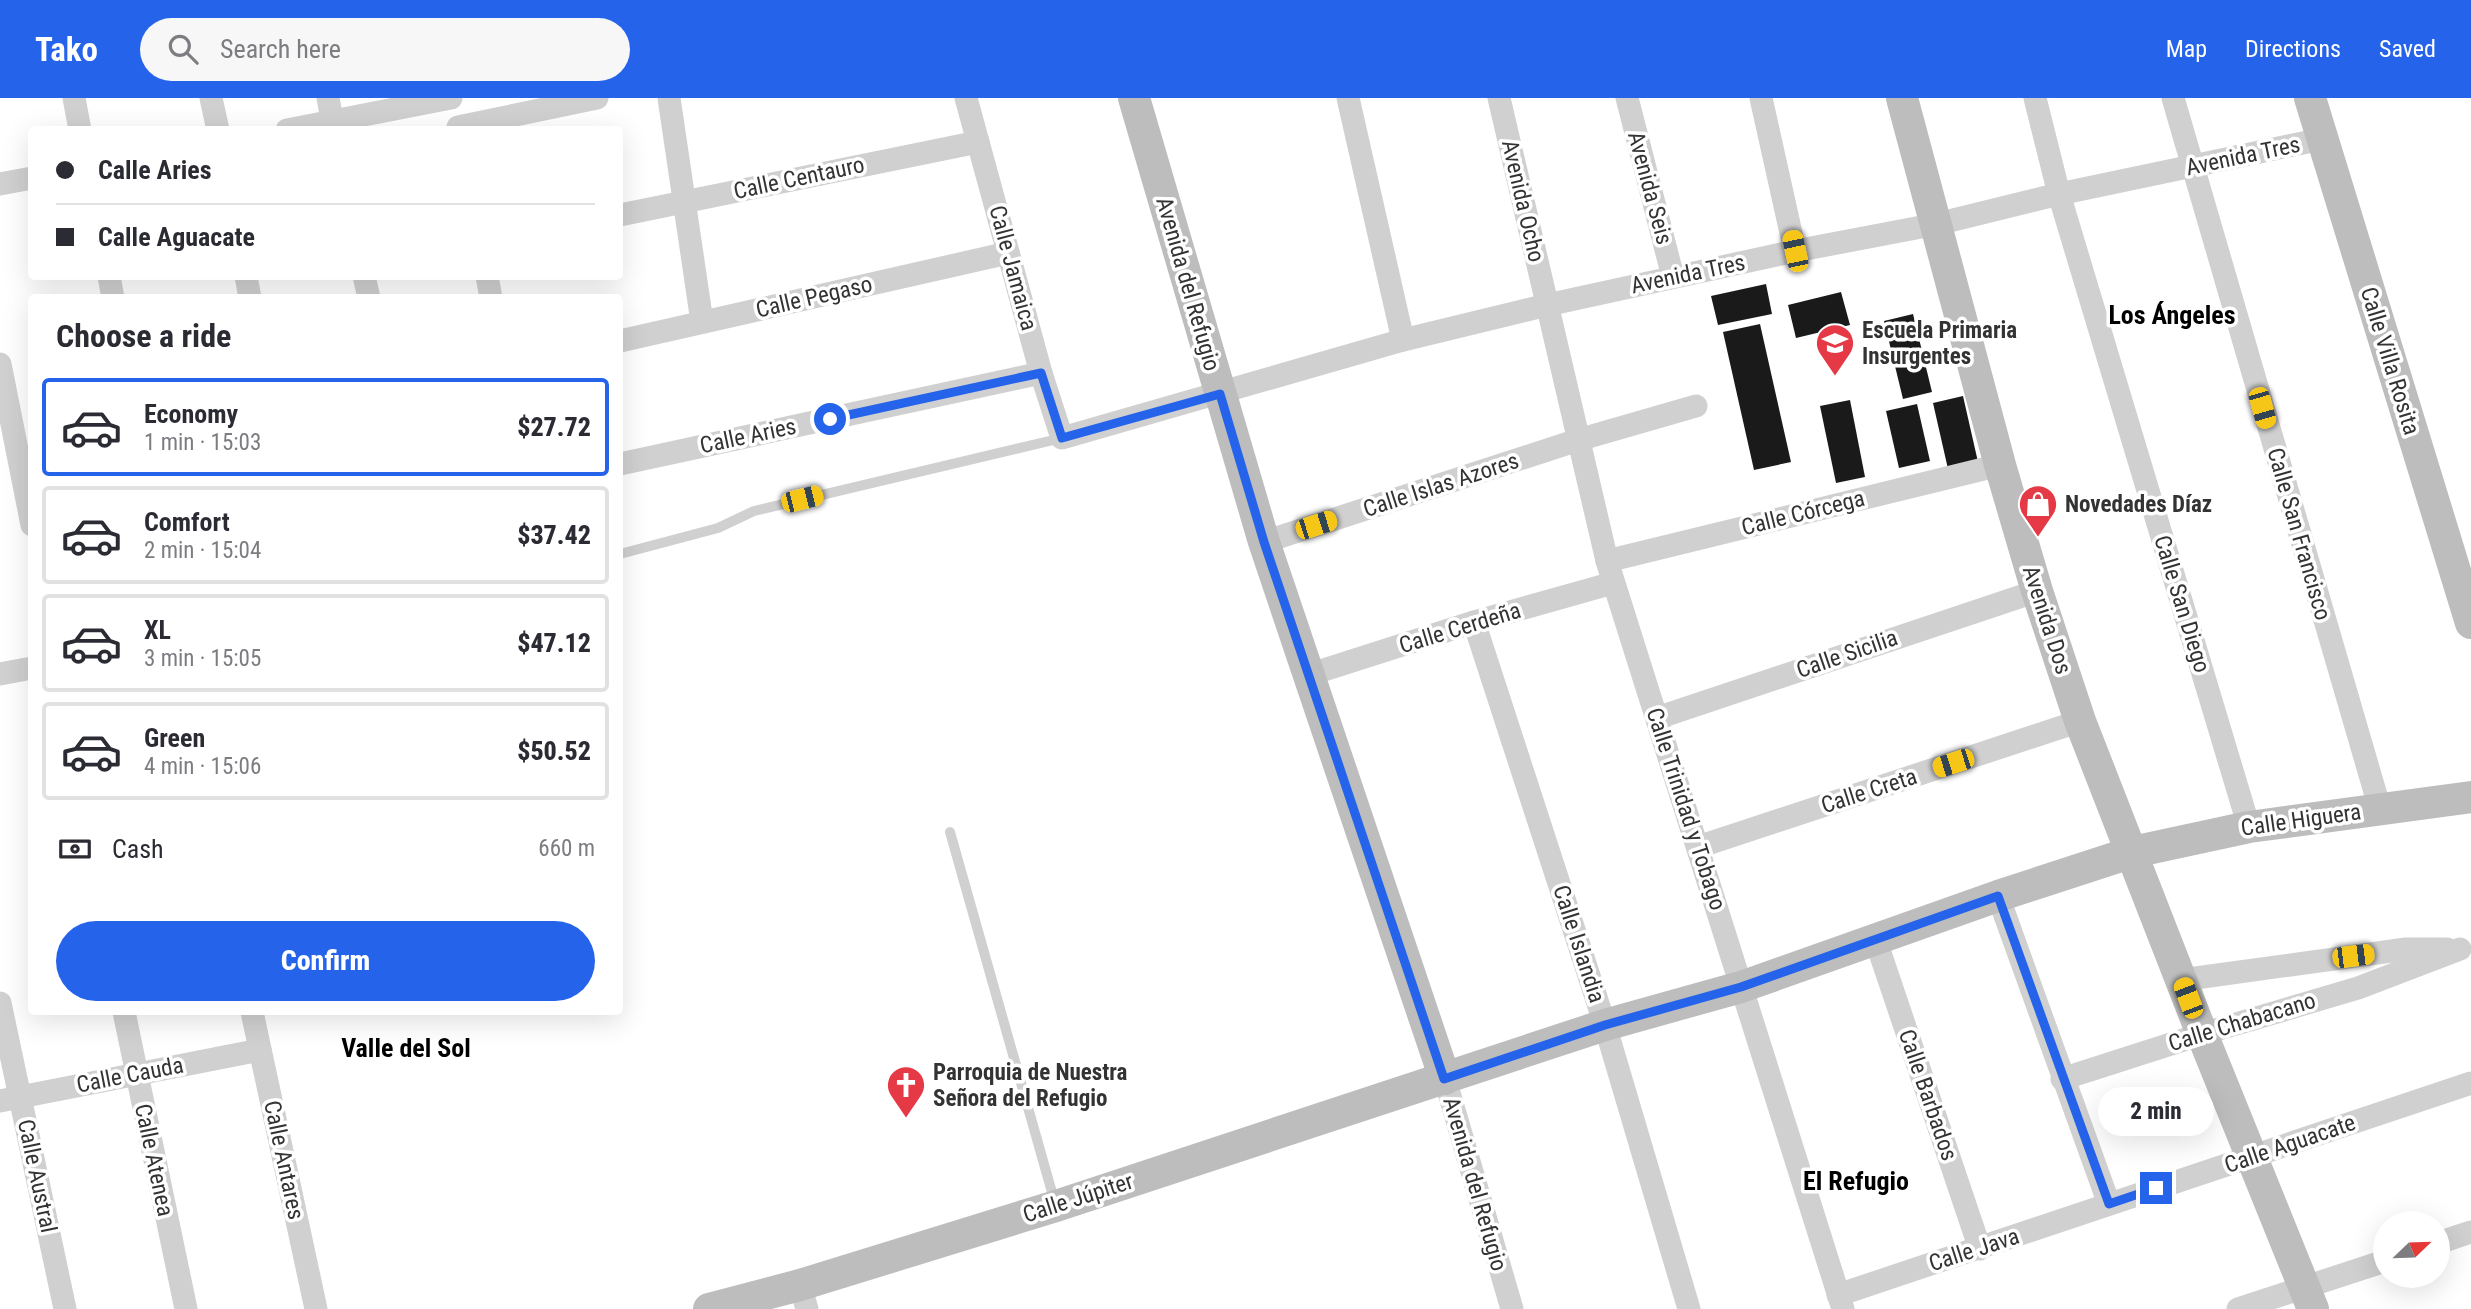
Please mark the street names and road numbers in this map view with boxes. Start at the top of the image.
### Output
street label: Avenida Seis [1622,129,1678,247]
street label: Avenida Tres [2183,131,2303,181]
street label: Avenida Ocho [1496,137,1550,265]
street label: Calle Centauro [731,151,867,205]
street label: Avenida del Refugio [1150,194,1226,374]
street label: Calle Jamaica [983,203,1043,333]
street label: Avenida Tres [1628,249,1748,299]
street label: Calle Pegaso [753,271,875,323]
street label: Calle Villa Rosita [2355,284,2425,438]
street label: Calle Aries [698,413,798,459]
street label: Calle San Francisco [2261,445,2337,623]
street label: Calle Islas Azores [1360,447,1522,523]
street label: Calle Córcega [1739,485,1867,541]
street label: Calle San Diego [2148,532,2216,676]
street label: Avenida Dos [2017,562,2077,678]
street label: Calle Cerdeña [1396,597,1524,659]
street label: Calle Sicilia [1793,624,1901,684]
street label: Calle Trinidad y Tobago [1641,704,1731,914]
street label: Calle Creta [1818,763,1920,819]
street label: Calle Higuera [2239,798,2363,842]
street label: Calle Islandia [1547,882,1611,1006]
street label: Calle Chabacano [2165,987,2319,1057]
street label: Calle Barbados [1893,1026,1963,1164]
street label: Calle Cauda [74,1051,186,1099]
street label: Avenida del Refugio [1437,1094,1513,1274]
street label: Calle Antares [258,1098,310,1222]
street label: Calle Atenea [129,1101,179,1219]
street label: Calle Aguacate [2221,1109,2359,1179]
street label: Calle Austral [12,1117,62,1235]
street label: Calle Júpiter [1020,1168,1136,1228]
street label: Calle Java [1925,1223,2023,1277]

